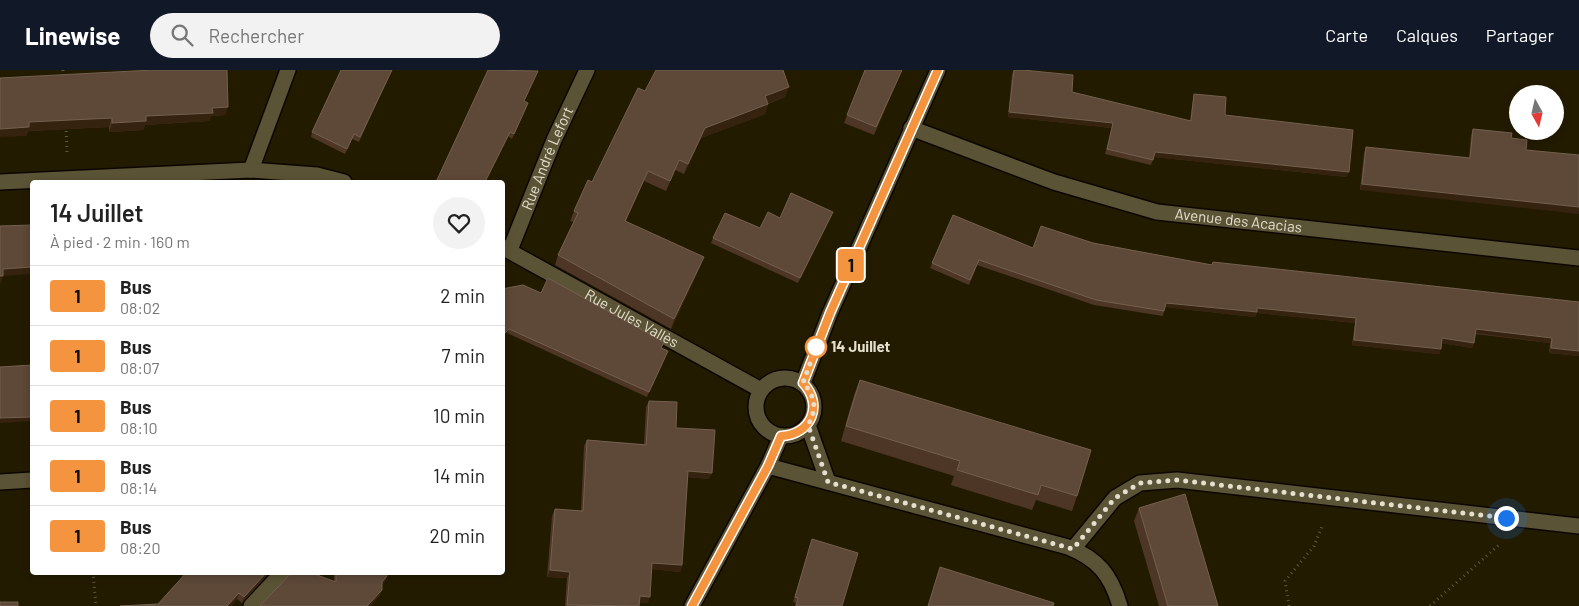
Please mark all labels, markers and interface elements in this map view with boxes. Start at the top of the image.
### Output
search box [150,13,500,58]
text: Linewise [25,21,120,50]
icon: search [168,21,196,49]
text: Rechercher [208,24,304,47]
text: Carte [1325,24,1368,46]
text: Calques [1396,24,1458,46]
text: Partager [1486,24,1554,46]
north arrow [1509,85,1564,140]
map controls [1509,85,1564,140]
street label: Rue André Lefort [517,103,576,212]
button: heart [433,197,485,249]
text: 14 Juillet [50,198,144,227]
street label: Avenue des Acacias [1174,204,1303,236]
text: À pied · 2 min · 160 m [50,232,190,251]
line badge: 1 [835,249,867,281]
text: 1 [848,254,854,276]
text: Bus [120,275,152,298]
text: 2 min [440,284,485,307]
text: 1 [74,285,81,307]
street label: Rue Jules Vallès [582,285,682,351]
text: 08:02 [120,298,160,317]
text: Bus [120,335,152,358]
marker: 14 Juillet [805,336,827,358]
place label: 14 Juillet [831,337,890,355]
text: 7 min [441,344,485,367]
text: 1 [74,345,81,367]
text: 08:07 [120,358,159,377]
text: Bus [120,395,152,418]
text: 10 min [433,404,485,427]
text: 1 [74,405,81,427]
text: 08:10 [120,418,157,437]
text: Bus [120,455,152,478]
text: 14 min [433,464,485,487]
text: 1 [74,465,81,487]
text: 08:14 [120,478,157,497]
your location [1494,506,1519,531]
text: Bus [120,515,152,538]
text: 20 min [429,524,485,547]
text: 1 [74,525,81,547]
text: 08:20 [120,538,160,557]

